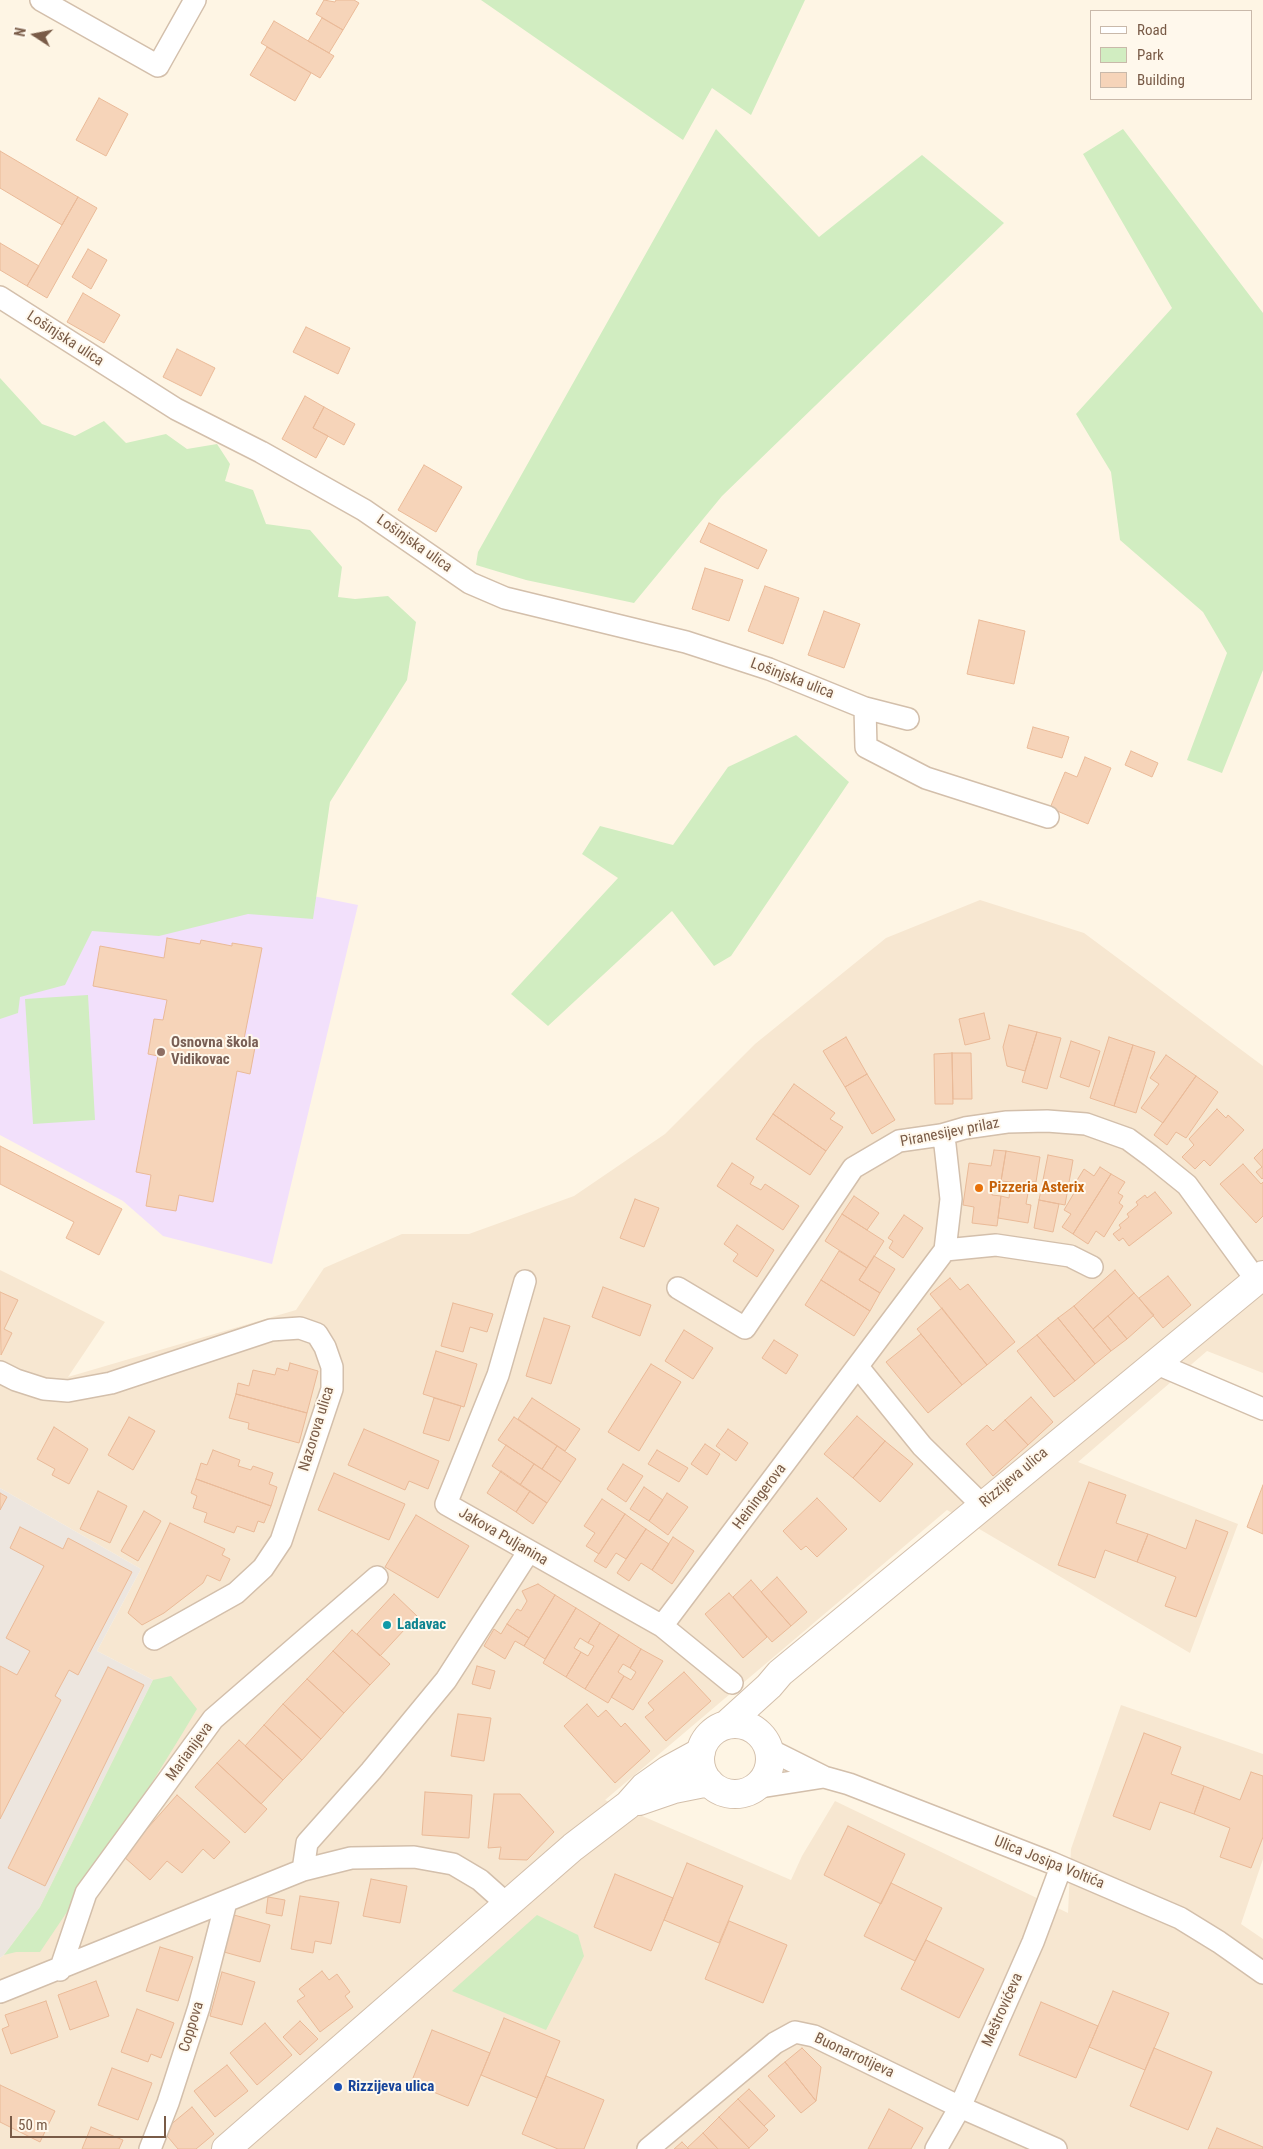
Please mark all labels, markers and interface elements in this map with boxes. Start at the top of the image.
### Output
north arrow [10,10,60,60]
legend [1090,10,1253,100]
text: Road [1137,21,1167,39]
text: N [12,26,29,38]
text: Park [1137,46,1164,64]
text: Building [1137,71,1185,89]
street label: Lošinjska ulica [23,307,107,371]
street label: Lošinjska ulica [373,511,455,577]
street label: Lošinjska ulica [748,655,836,703]
place label: Osnovna škola Vidikovac [171,1034,259,1069]
marker: Osnovna škola Vidikovac [155,1046,167,1058]
street label: Piranesijev prilaz [899,1115,1001,1151]
place label: Pizzeria Asterix [989,1179,1084,1197]
marker: Pizzeria Asterix [973,1182,985,1194]
street label: Nazorova ulica [296,1385,338,1473]
street label: Rizzijeva ulica [976,1444,1052,1512]
street label: Heiningerova [729,1461,791,1533]
street label: Jakova Puljanina [455,1504,551,1570]
place label: Ladavac [397,1616,446,1634]
marker: Ladavac [381,1619,393,1631]
street label: Marianijeva [163,1719,217,1785]
street label: Ulica Josipa Voltića [991,1833,1107,1893]
street label: Meštrovićeva [979,1970,1027,2050]
street label: Coppova [176,2000,208,2054]
street label: Buonarrotijeva [811,2030,897,2082]
place label: Rizzijeva ulica [348,2078,434,2096]
marker: Rizzijeva ulica [332,2081,344,2093]
scale bar [12,2106,169,2138]
text: 50 m [18,2116,48,2134]

